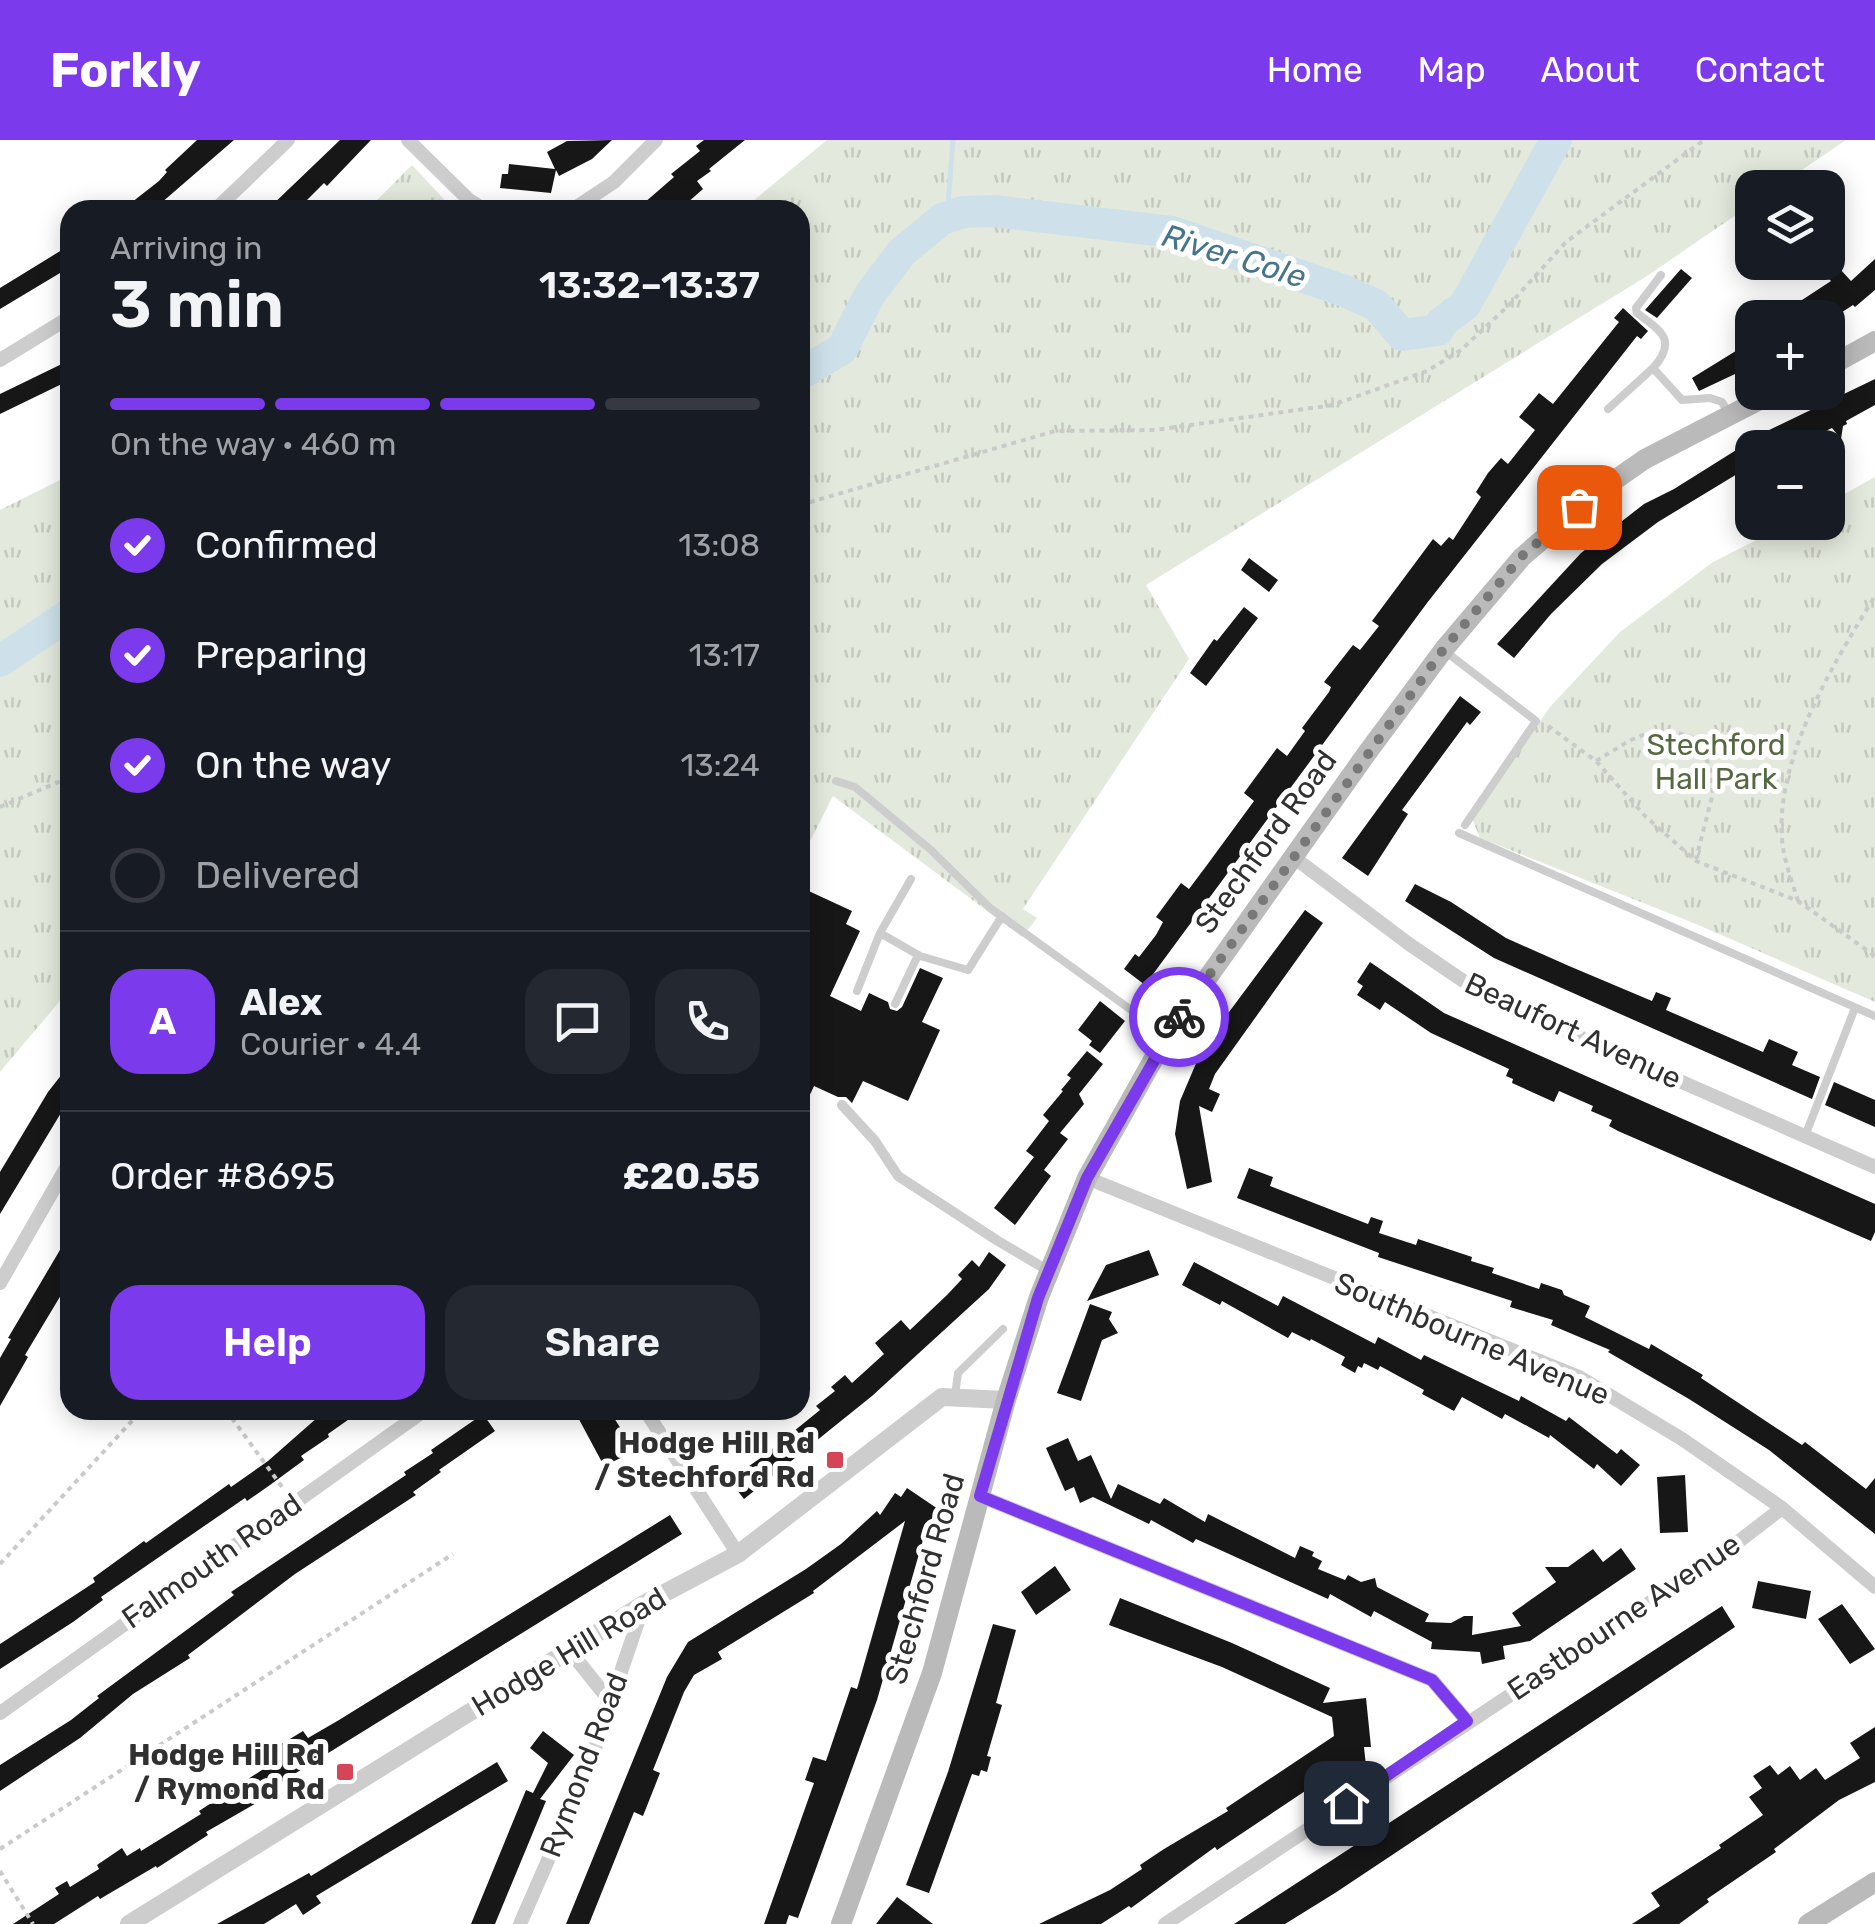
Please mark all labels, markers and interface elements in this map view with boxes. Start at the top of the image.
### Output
text: Forkly [50,42,201,99]
text: Home [1267,49,1363,91]
text: Map [1418,49,1486,91]
text: About [1541,49,1640,91]
text: Contact [1695,49,1825,91]
map controls [1735,170,1845,540]
button: layers [1735,170,1845,280]
water label: River Cole [1157,216,1311,296]
text: Arriving in [110,229,262,267]
text: 13:32–13:37 [539,262,760,308]
text: 3 min [110,266,284,343]
button: + [1735,300,1845,410]
text: On the way · 460 m [110,425,397,463]
button: − [1735,430,1845,540]
pin [1537,465,1622,550]
icon: bag [1552,480,1607,535]
icon: check [110,518,165,573]
text: Confirmed [195,522,378,568]
text: 13:08 [678,526,760,564]
icon: check [110,628,165,683]
text: Preparing [195,632,368,678]
text: 13:17 [689,636,760,674]
park label: Stechford Hall Park [1646,727,1786,797]
icon: check [110,738,165,793]
text: On the way [195,742,391,788]
street label: Stechford Road [1187,743,1345,941]
text: 13:24 [681,746,760,784]
text: Delivered [195,852,360,898]
street label: Beaufort Avenue [1459,965,1687,1097]
courier [1129,967,1229,1067]
button: chat [525,969,630,1074]
button: phone [655,969,760,1074]
text: Alex [240,979,322,1025]
icon: bike [1152,990,1207,1045]
text: A [149,998,176,1044]
text: Courier · 4.4 [240,1025,421,1063]
text: Order #8695 [110,1153,335,1199]
text: £20.55 [622,1153,760,1199]
street label: Southbourne Avenue [1329,1265,1615,1413]
button: Help [110,1285,425,1400]
button: Share [445,1285,760,1400]
place label: Hodge Hill Rd / Stechford Rd [594,1425,815,1495]
marker: Hodge Hill Rd / Stechford Rd [824,1449,846,1471]
street label: Stechford Road [878,1469,972,1689]
street label: Falmouth Road [115,1486,309,1636]
street label: Eastbourne Avenue [1501,1526,1747,1708]
street label: Hodge Hill Road [465,1580,673,1724]
street label: Rymond Road [532,1668,636,1862]
place label: Hodge Hill Rd / Rymond Rd [128,1737,325,1807]
marker: Hodge Hill Rd / Rymond Rd [334,1761,356,1783]
pin [1304,1761,1389,1846]
icon: home [1319,1776,1374,1831]

